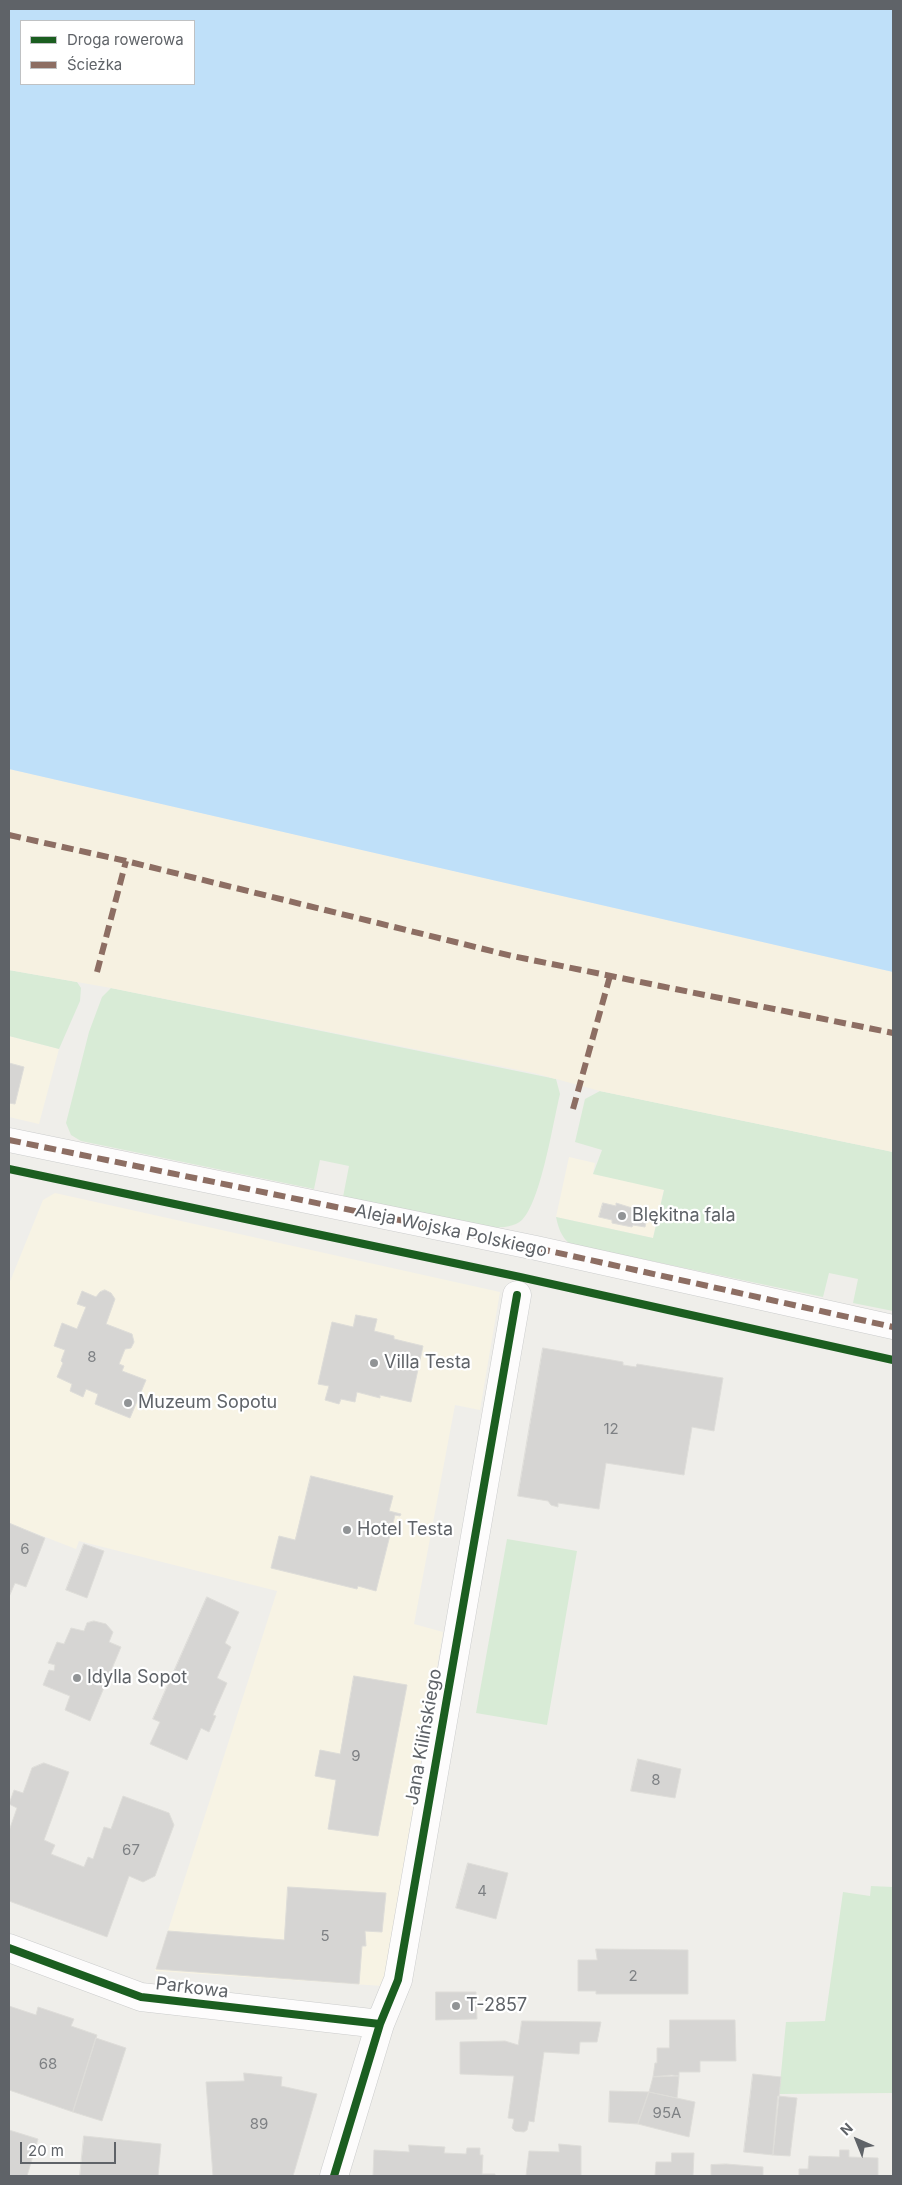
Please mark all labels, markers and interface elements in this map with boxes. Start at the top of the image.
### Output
legend [20,20,195,85]
text: Droga rowerowa [67,30,184,49]
text: Ścieżka [67,55,122,74]
street label: Aleja Wojska Polskiego [353,1200,549,1262]
place label: Blękitna fala [632,1205,736,1227]
marker: Blękitna fala [616,1210,628,1222]
house number: 8 [87,1348,97,1366]
place label: Villa Testa [384,1352,471,1374]
marker: Villa Testa [368,1357,380,1369]
place label: Muzeum Sopotu [138,1392,277,1414]
marker: Muzeum Sopotu [122,1397,134,1409]
house number: 12 [603,1420,619,1438]
place label: Hotel Testa [357,1519,453,1541]
marker: Hotel Testa [341,1524,353,1536]
house number: 6 [20,1540,30,1558]
place label: Idylla Sopot [87,1667,187,1689]
street label: Jana Kilińskiego [401,1667,447,1807]
marker: Idylla Sopot [71,1672,83,1684]
house number: 9 [351,1747,361,1765]
house number: 8 [651,1771,661,1789]
house number: 67 [122,1841,140,1859]
house number: 4 [477,1882,487,1900]
house number: 5 [320,1927,330,1945]
house number: 2 [628,1967,638,1985]
street label: Parkowa [154,1973,230,2003]
place label: T-2857 [466,1995,527,2017]
marker: T-2857 [450,2000,462,2012]
house number: 68 [39,2055,57,2073]
house number: 95A [653,2104,681,2122]
house number: 89 [250,2115,268,2133]
north arrow [832,2115,882,2165]
text: N [836,2119,856,2139]
scale bar [22,2132,119,2164]
text: 20 m [28,2141,64,2160]

